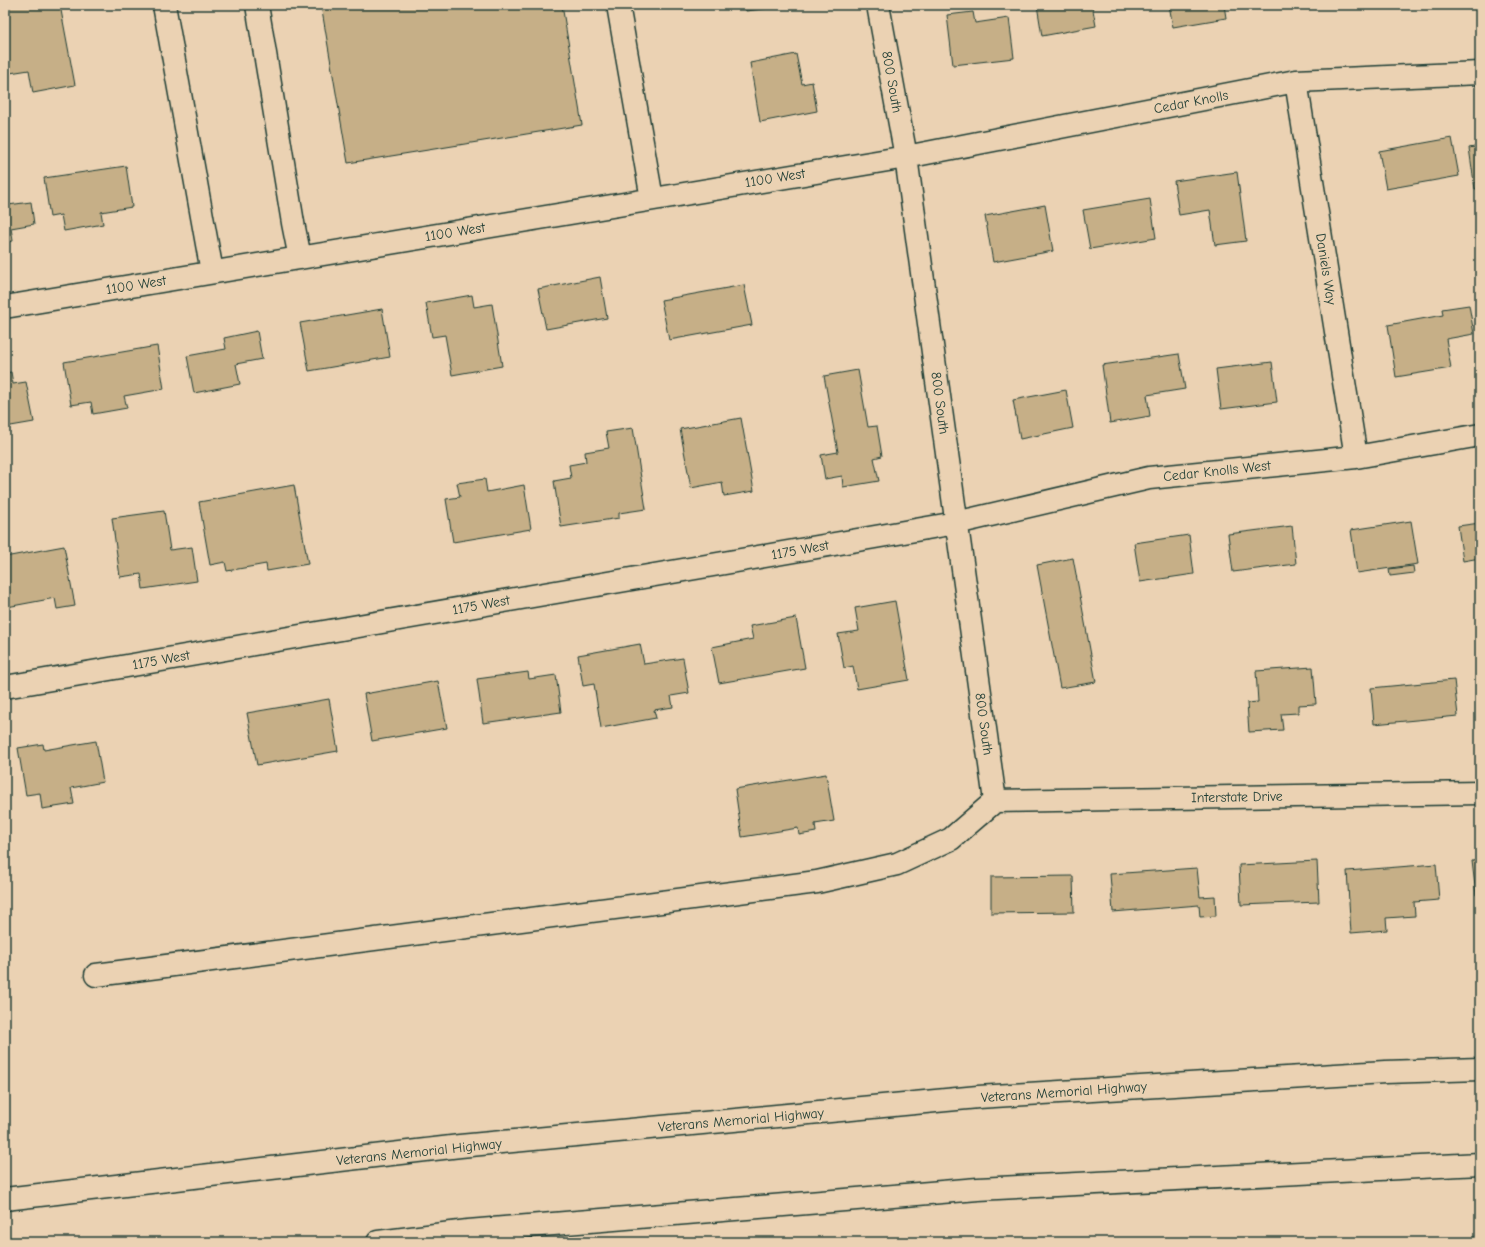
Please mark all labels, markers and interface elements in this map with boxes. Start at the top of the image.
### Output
street label: 800 South [878,50,906,114]
street label: Cedar Knolls [1152,86,1230,118]
street label: 1100 West [744,165,807,191]
street label: 1100 West [424,219,487,245]
street label: Daniels Way [1312,232,1340,307]
street label: 1100 West [105,272,168,298]
street label: 800 South [927,371,953,435]
street label: Cedar Knolls West [1162,457,1273,485]
street label: 1175 West [770,536,831,563]
street label: 1175 West [451,591,512,618]
street label: 1175 West [131,646,192,673]
street label: 800 South [971,692,997,756]
street label: Interstate Drive [1191,788,1283,806]
street label: Veterans Memorial Highway [980,1078,1148,1106]
street label: Veterans Memorial Highway [657,1104,825,1136]
street label: Veterans Memorial Highway [335,1135,503,1169]

